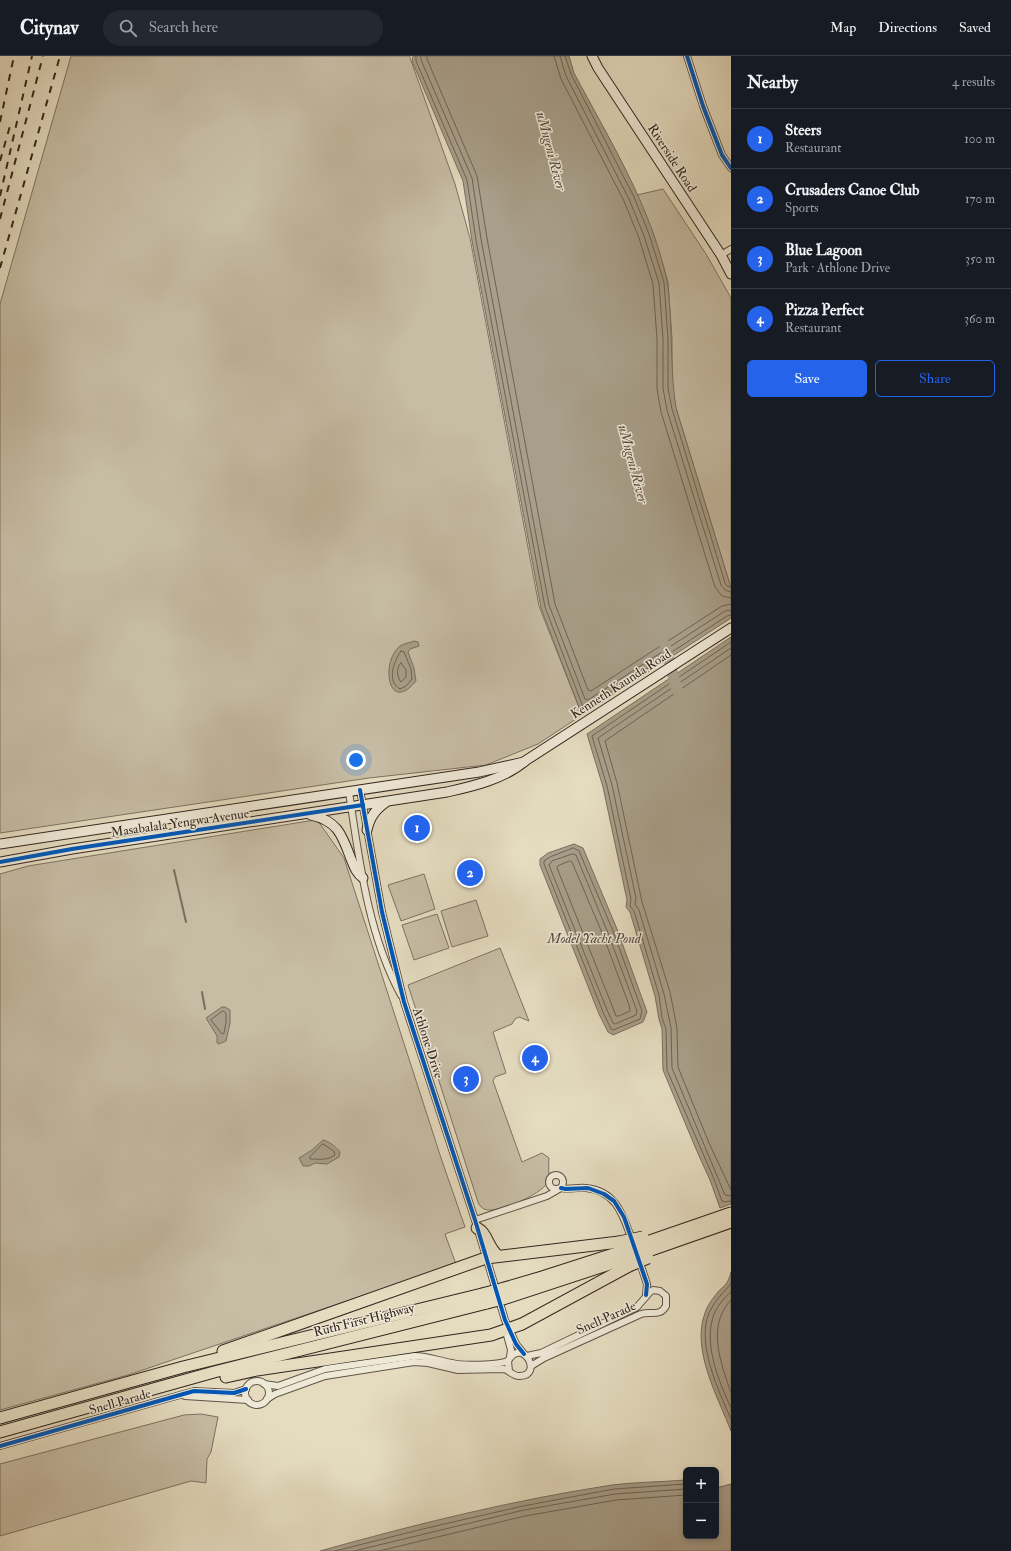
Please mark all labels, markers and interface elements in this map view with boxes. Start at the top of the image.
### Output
search box [103,10,383,46]
text: Citynav [20,16,79,40]
icon: search [117,17,139,39]
text: Search here [149,18,218,37]
text: Map [830,19,856,36]
text: Directions [878,19,937,36]
text: Saved [959,19,991,36]
text: Nearby [747,72,798,93]
text: 4 results [952,74,995,90]
water label: uMngeni River [532,110,570,193]
street label: Riverside Road [644,121,700,196]
text: Steers [785,121,821,140]
text: 1 [758,131,762,147]
text: 100 m [964,131,995,147]
text: Restaurant [785,140,841,156]
text: Crusaders Canoe Club [785,181,919,200]
text: 2 [757,191,763,207]
text: 170 m [965,191,995,207]
text: Sports [785,200,819,216]
text: Blue Lagoon [785,241,862,260]
text: 3 [758,251,763,267]
text: 350 m [965,251,995,267]
text: Park · Athlone Drive [785,260,890,276]
text: Pizza Perfect [785,301,864,320]
text: 4 [756,311,764,327]
text: 360 m [964,311,995,327]
text: Restaurant [785,320,841,336]
button: Save [747,360,867,397]
button: Share [875,360,995,397]
water label: uMngeni River [614,423,652,506]
street label: Kenneth Kaunda Road [568,645,675,722]
your location [346,750,366,770]
street label: Masabalala Yengwa Avenue [110,805,251,841]
pin: 1 [404,813,430,843]
pin: 2 [457,858,483,888]
water label: Model Yacht Pond [546,930,642,947]
street label: Athlone Drive [409,1005,447,1081]
pin: 4 [522,1043,548,1073]
pin: 3 [453,1064,479,1094]
street label: Snell Parade [574,1298,639,1338]
street label: Ruth First Highway [312,1300,417,1341]
street label: Snell Parade [87,1385,153,1418]
map controls [683,1467,719,1539]
button: + [683,1467,719,1503]
button: − [683,1503,719,1539]

